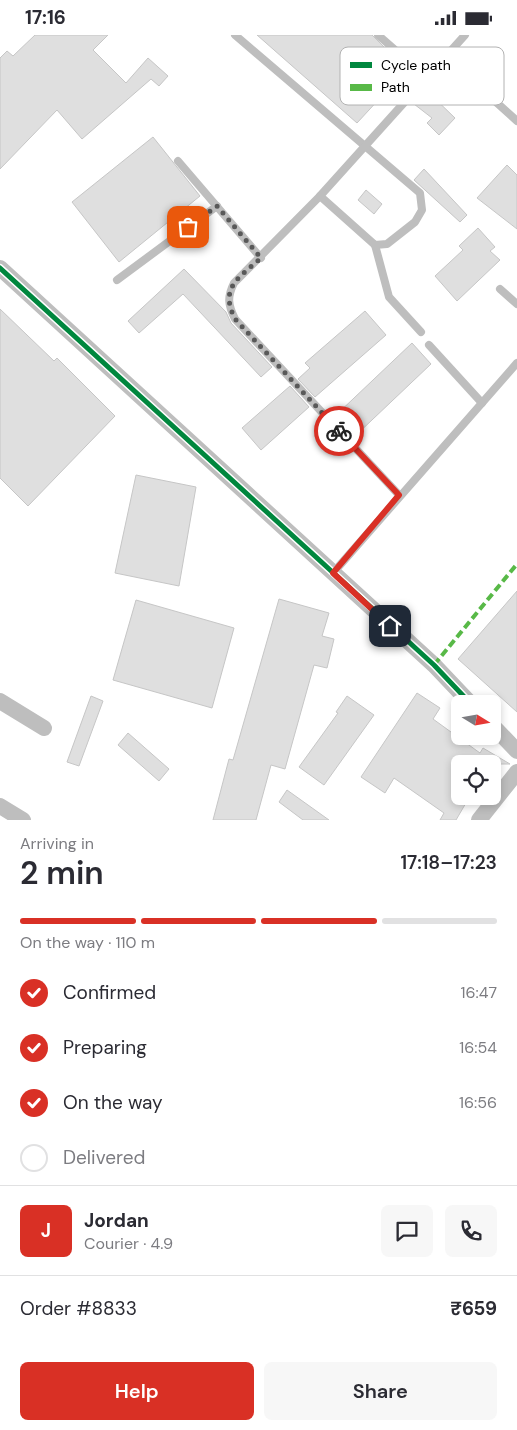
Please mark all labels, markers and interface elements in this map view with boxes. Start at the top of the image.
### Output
text: 17:16 [25,5,66,30]
legend [340,47,504,105]
text: Cycle path [381,56,451,74]
text: Path [381,78,410,96]
pin [167,206,209,248]
icon: bag [174,213,202,241]
courier [314,406,364,456]
icon: bike [325,417,353,445]
pin [369,605,411,647]
icon: home [376,612,404,640]
north arrow [451,695,501,745]
map controls [451,695,501,805]
button: locate [451,755,501,805]
text: Arriving in [20,833,94,854]
text: 17:18–17:23 [400,850,497,875]
text: 2 min [20,852,104,894]
text: On the way · 110 m [20,932,155,953]
icon: check [20,979,48,1007]
text: Confirmed [63,980,156,1005]
text: 16:47 [460,982,497,1003]
icon: check [20,1034,48,1062]
text: Preparing [63,1035,147,1060]
text: 16:54 [459,1037,497,1058]
icon: check [20,1089,48,1117]
text: On the way [63,1090,163,1115]
text: 16:56 [459,1092,497,1113]
text: Delivered [63,1145,145,1170]
button: chat [381,1205,433,1257]
button: phone [445,1205,497,1257]
text: Jordan [84,1208,149,1233]
text: J [41,1218,51,1243]
text: Courier · 4.9 [84,1233,173,1254]
text: Order #8833 [20,1296,137,1321]
text: ₹659 [450,1296,497,1321]
button: Help [20,1362,254,1420]
button: Share [264,1362,497,1420]

